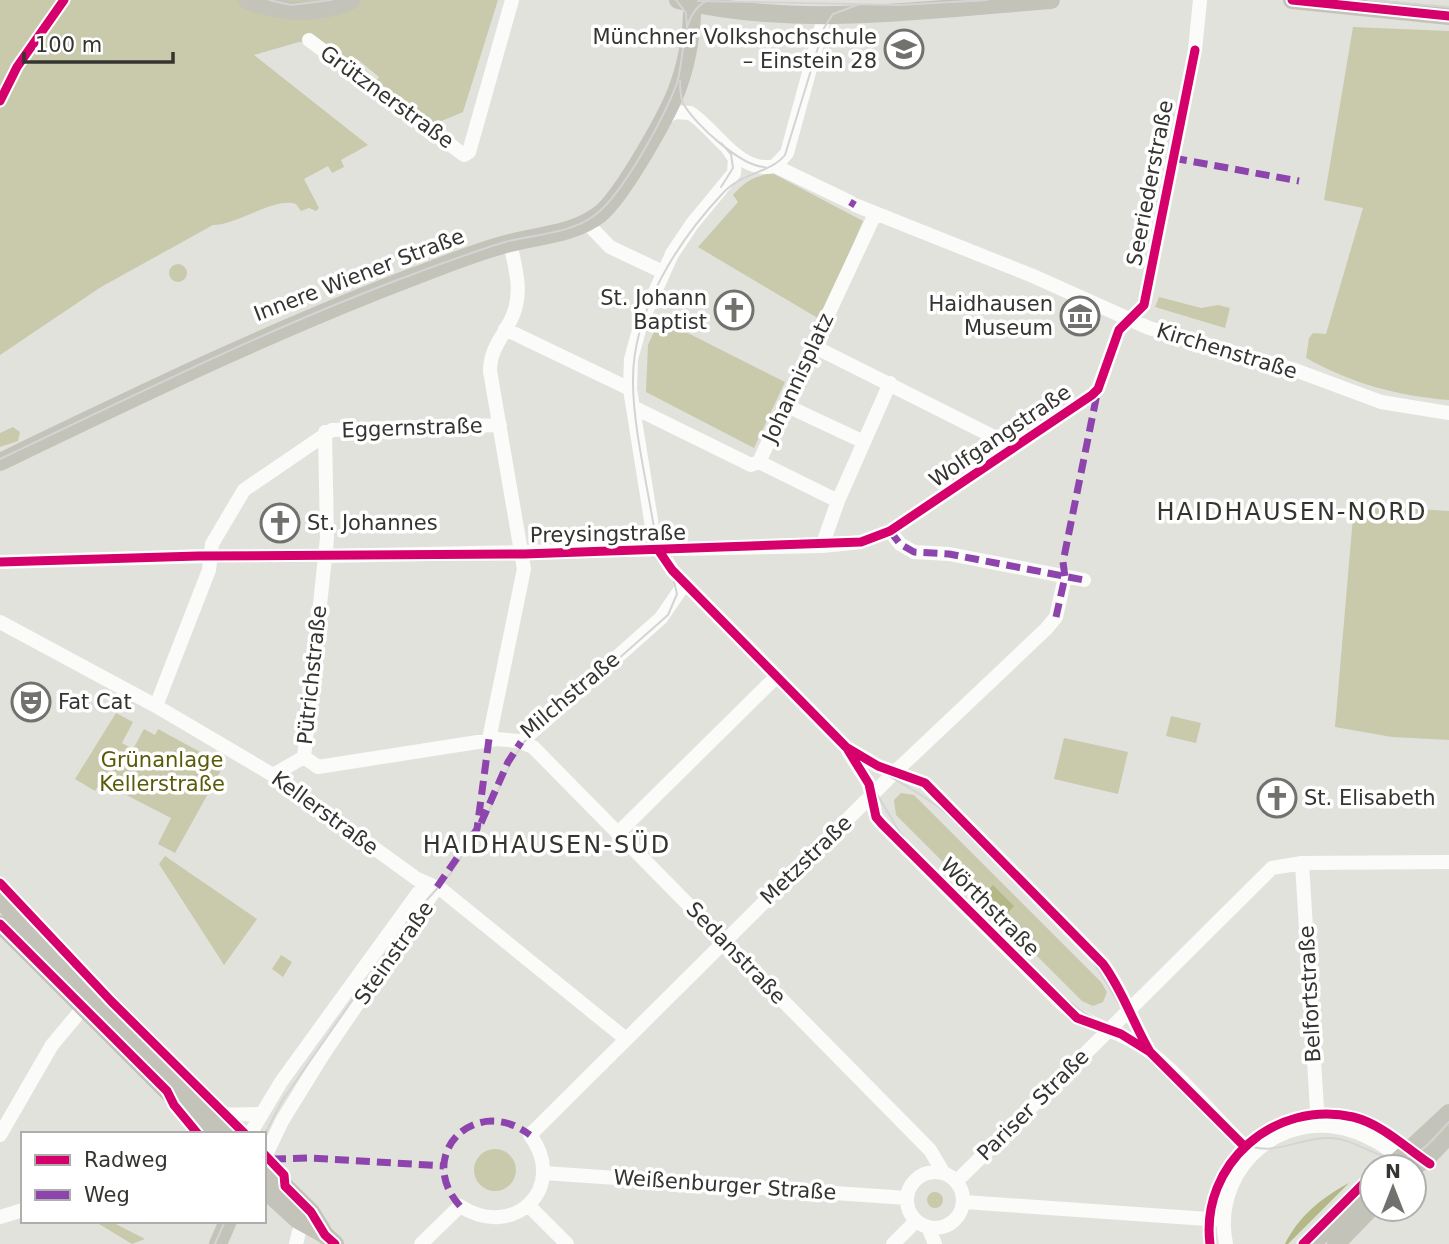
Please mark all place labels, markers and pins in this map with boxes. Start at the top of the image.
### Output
place label: Münchner Volkshochschule – Einstein 28 [592,25,877,73]
school or university icon: Münchner Volkshochschule – Einstein 28 [883,28,925,70]
place label: St. Johann Baptist [600,286,707,334]
church icon: St. Johann Baptist [713,289,755,331]
place label: Haidhausen Museum [929,292,1053,340]
museum icon: Haidhausen Museum [1059,295,1101,337]
church icon: St. Johannes [259,502,301,544]
place label: St. Johannes [307,511,438,535]
theatre icon: Fat Cat [10,681,52,723]
place label: Fat Cat [58,690,132,714]
church icon: St. Elisabeth [1256,777,1298,819]
place label: St. Elisabeth [1304,786,1435,810]

